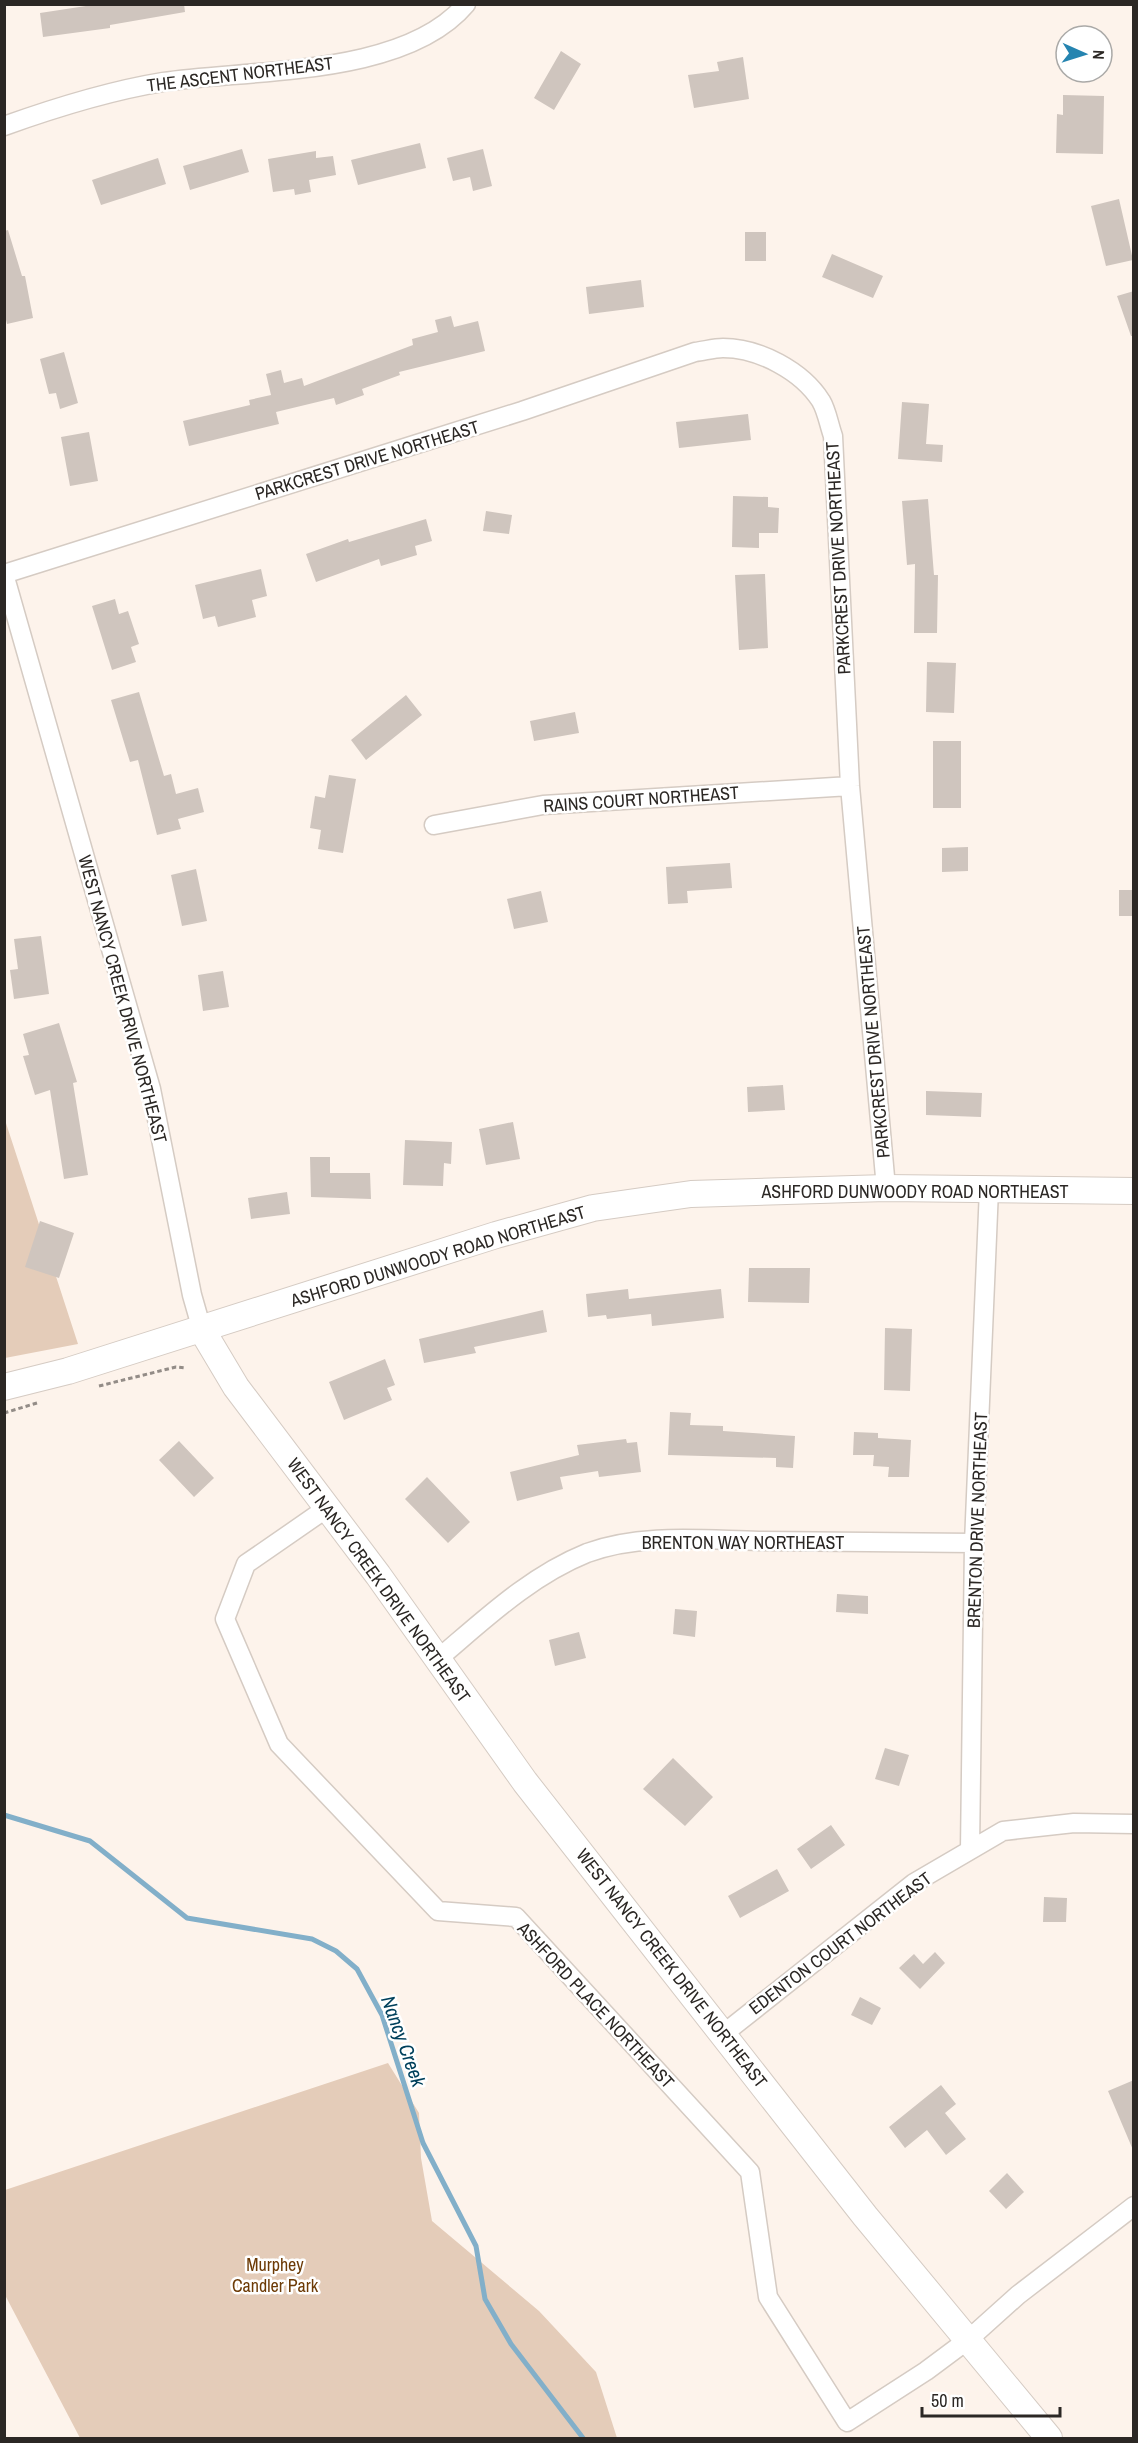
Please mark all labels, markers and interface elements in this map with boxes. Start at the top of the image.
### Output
north arrow [1054,24,1114,84]
text: N [1088,49,1110,60]
street label: THE ASCENT NORTHEAST [146,50,334,98]
street label: PARKCREST DRIVE NORTHEAST [252,414,482,506]
street label: PARKCREST DRIVE NORTHEAST [819,441,857,675]
street label: RAINS COURT NORTHEAST [542,780,740,818]
street label: WEST NANCY CREEK DRIVE NORTHEAST [72,852,174,1146]
street label: PARKCREST DRIVE NORTHEAST [850,925,896,1159]
street label: ASHFORD DUNWOODY ROAD NORTHEAST [760,1179,1069,1204]
street label: ASHFORD DUNWOODY ROAD NORTHEAST [287,1199,588,1313]
street label: BRENTON DRIVE NORTHEAST [961,1412,993,1628]
street label: WEST NANCY CREEK DRIVE NORTHEAST [282,1453,476,1707]
street label: BRENTON WAY NORTHEAST [642,1530,844,1555]
street label: WEST NANCY CREEK DRIVE NORTHEAST [571,1843,773,2093]
street label: EDENTON COURT NORTHEAST [743,1866,937,2020]
street label: ASHFORD PLACE NORTHEAST [511,1915,680,2094]
water label: Nancy Creek [375,1992,433,2091]
park label: Murphey Candler Park [232,2252,319,2298]
scale bar [922,2380,1060,2418]
text: 50 m [931,2388,964,2413]

